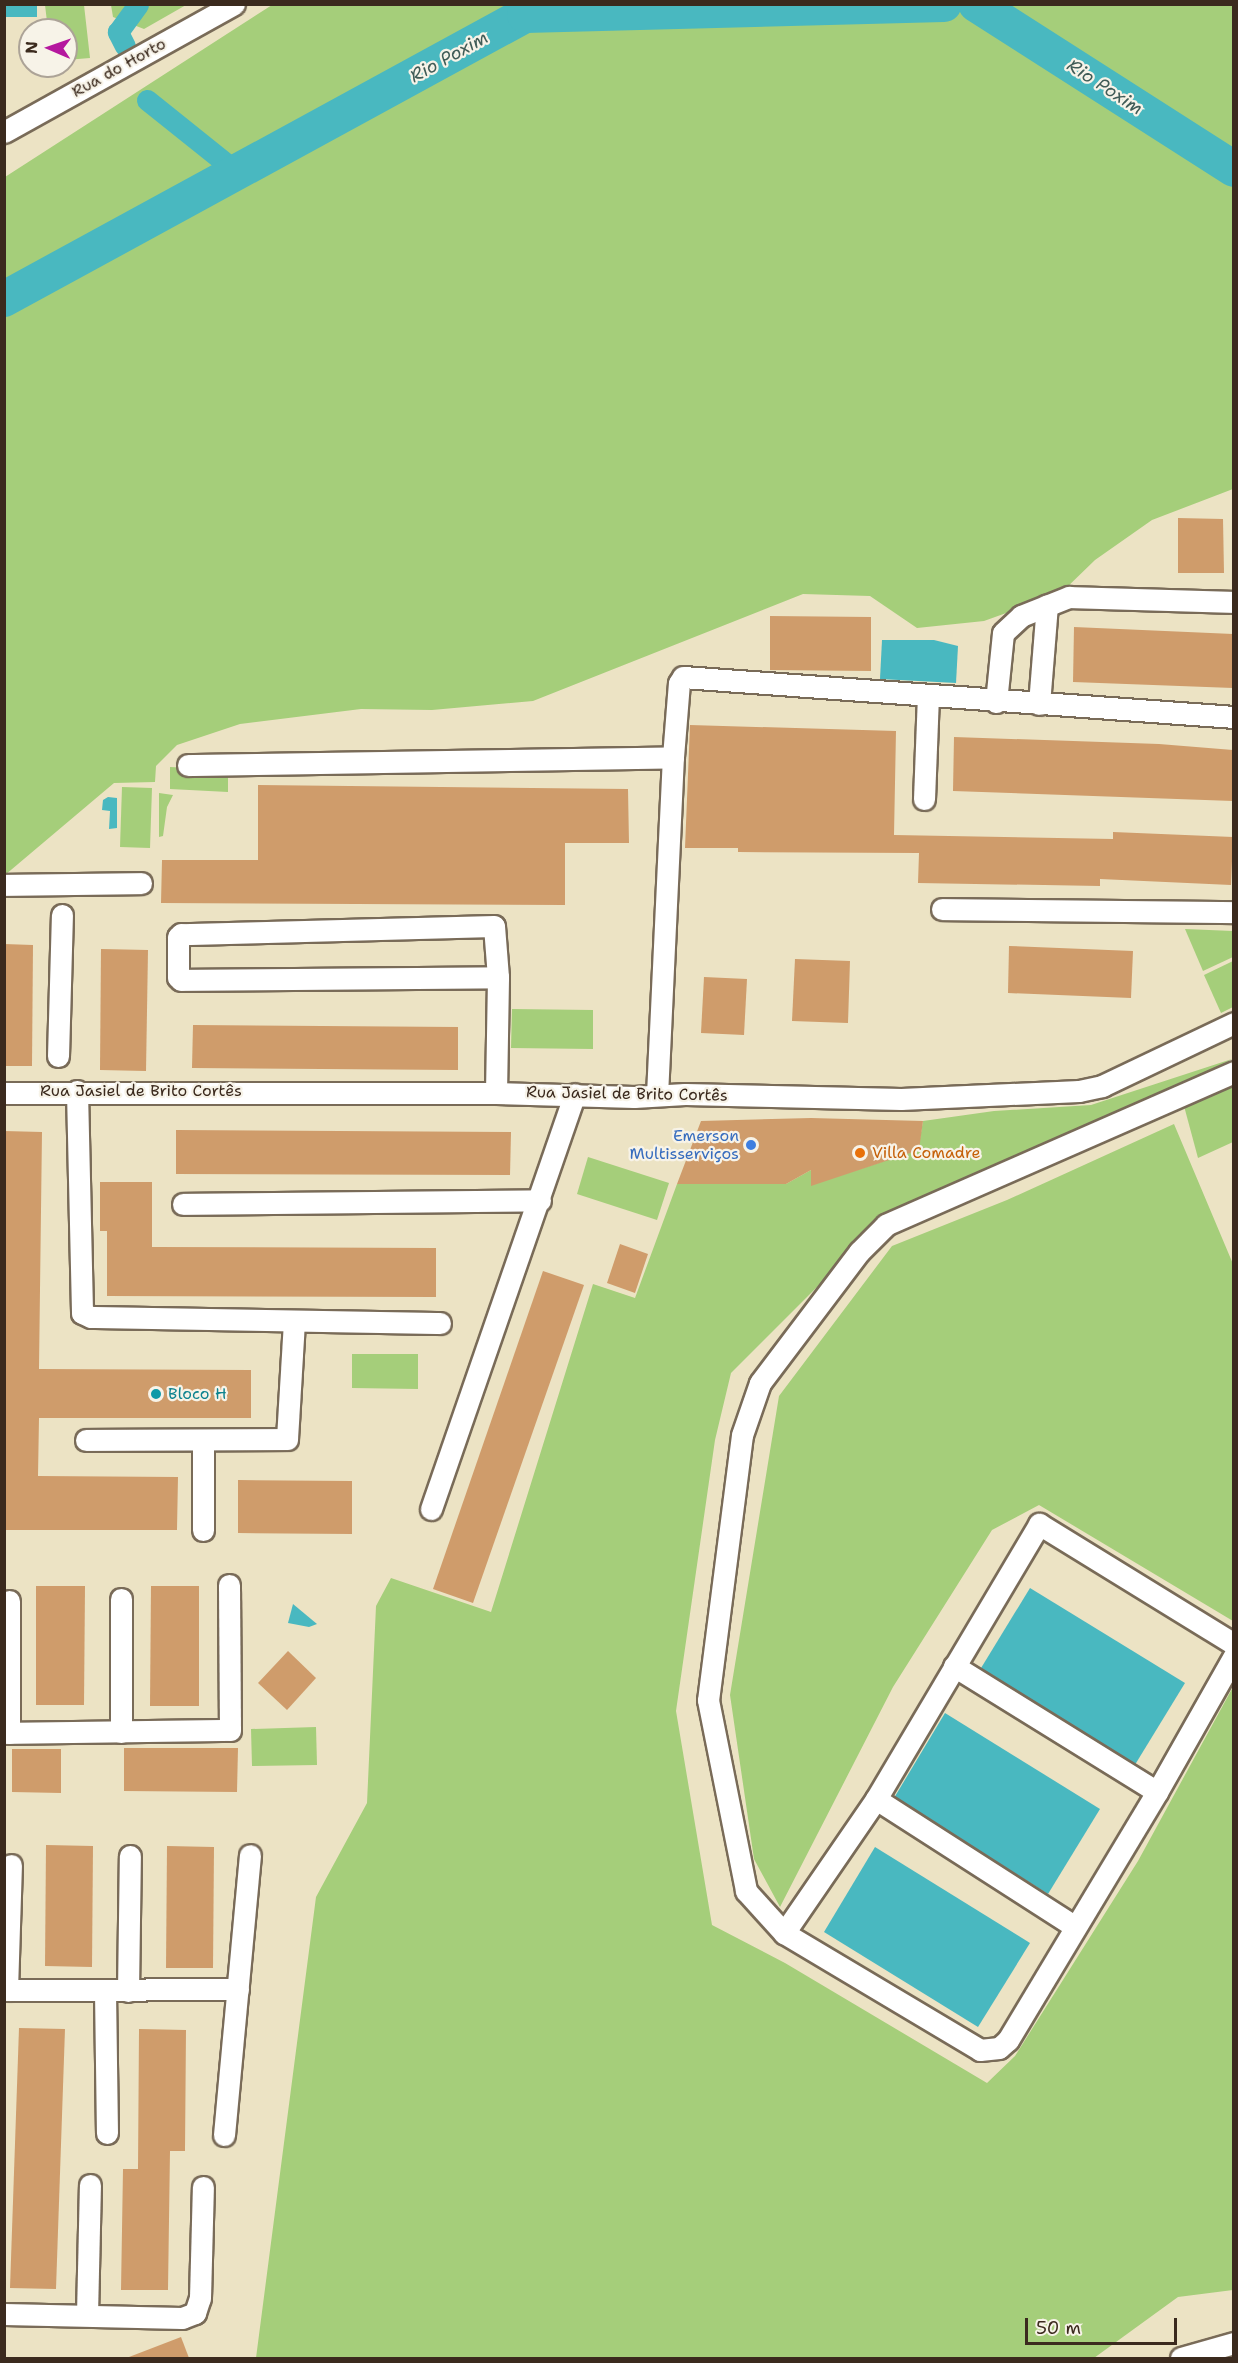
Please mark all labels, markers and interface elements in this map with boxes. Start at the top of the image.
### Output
north arrow [18,18,78,78]
water label: Rio Poxim [406,27,492,87]
street label: Rua do Horto [69,34,169,102]
text: N [21,41,42,54]
water label: Rio Poxim [1063,55,1147,119]
street label: Rua Jasiel de Brito Cortês [40,1081,242,1101]
street label: Rua Jasiel de Brito Cortês [526,1083,728,1105]
place label: Emerson Multisserviços [629,1126,739,1164]
marker: Emerson Multisserviços [744,1138,758,1152]
place label: Villa Comadre [872,1143,981,1163]
marker: Villa Comadre [853,1146,867,1160]
place label: Bloco H [168,1384,227,1404]
marker: Bloco H [149,1387,163,1401]
scale bar [1028,2306,1180,2344]
text: 50 m [1036,2316,1081,2340]

